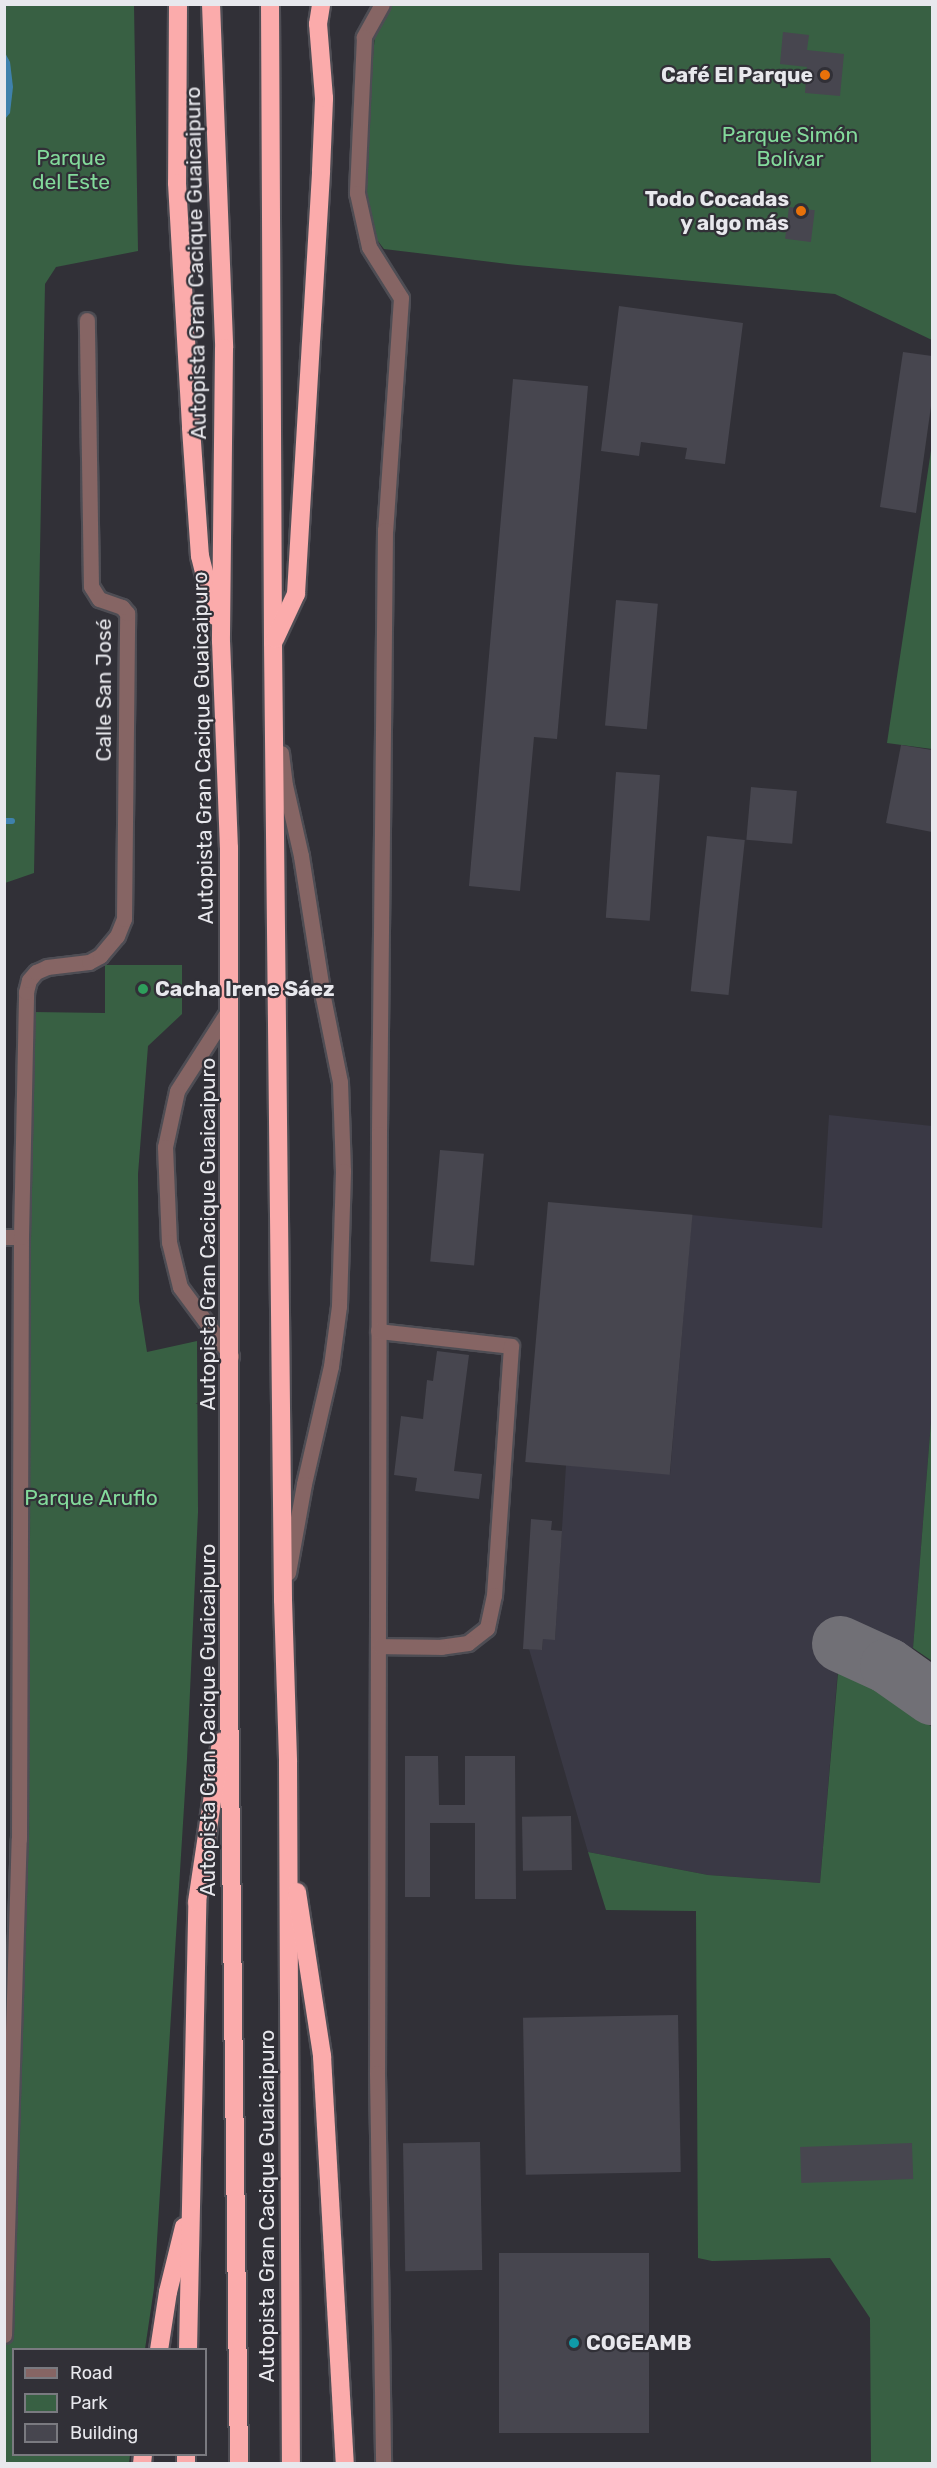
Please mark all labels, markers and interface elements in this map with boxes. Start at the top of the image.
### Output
place label: Café El Parque [661,62,813,88]
marker: Café El Parque [818,68,832,82]
street label: Autopista Gran Cacique Guaicaipuro [180,86,212,440]
park label: Parque Simón Bolívar [722,122,858,172]
park label: Parque del Este [32,145,110,195]
place label: Todo Cocadas y algo más [645,186,789,236]
marker: Todo Cocadas y algo más [794,204,808,218]
street label: Autopista Gran Cacique Guaicaipuro [187,571,219,925]
street label: Calle San José [91,618,117,762]
place label: Cacha Irene Sáez [155,976,335,1002]
marker: Cacha Irene Sáez [136,982,150,996]
street label: Autopista Gran Cacique Guaicaipuro [195,1058,221,1410]
park label: Parque Aruflo [24,1485,158,1511]
street label: Autopista Gran Cacique Guaicaipuro [195,1544,221,1896]
street label: Autopista Gran Cacique Guaicaipuro [254,2030,280,2382]
place label: COGEAMB [586,2330,691,2356]
marker: COGEAMB [567,2336,581,2350]
legend [12,2348,207,2456]
text: Road [70,2362,113,2384]
text: Park [70,2392,107,2414]
text: Building [70,2422,138,2444]

